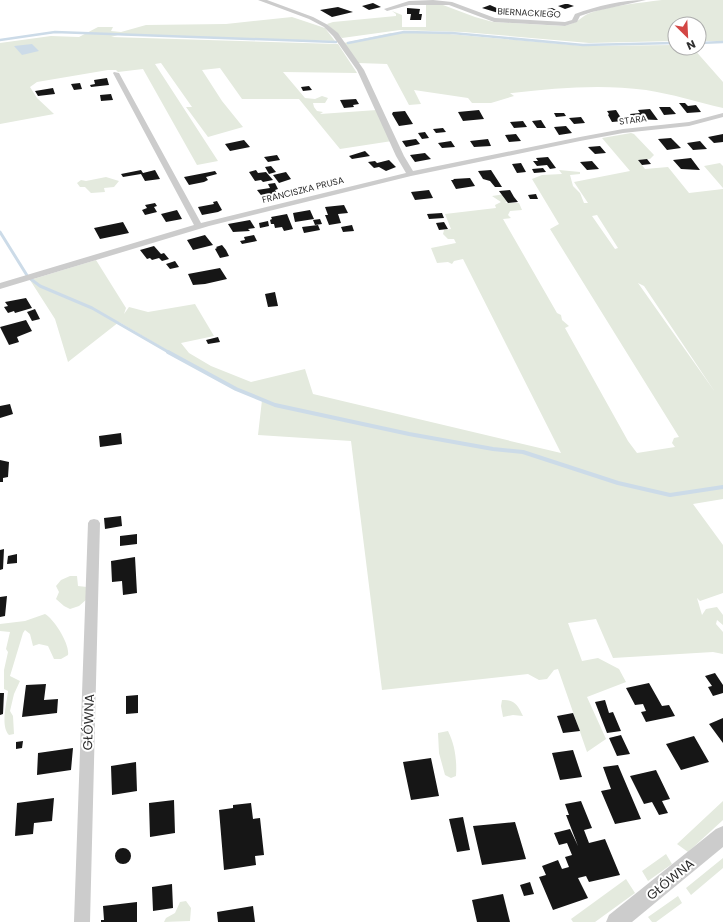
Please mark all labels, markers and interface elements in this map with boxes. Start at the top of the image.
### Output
street label: BIERNACKIEGO [497,5,561,21]
north arrow [667,16,707,56]
text: N [684,36,698,54]
street label: STARA [618,112,648,128]
street label: FRANCISZKA PRUSA [261,174,345,206]
street label: GŁÓWNA [78,693,99,751]
street label: GŁÓWNA [642,854,698,905]

